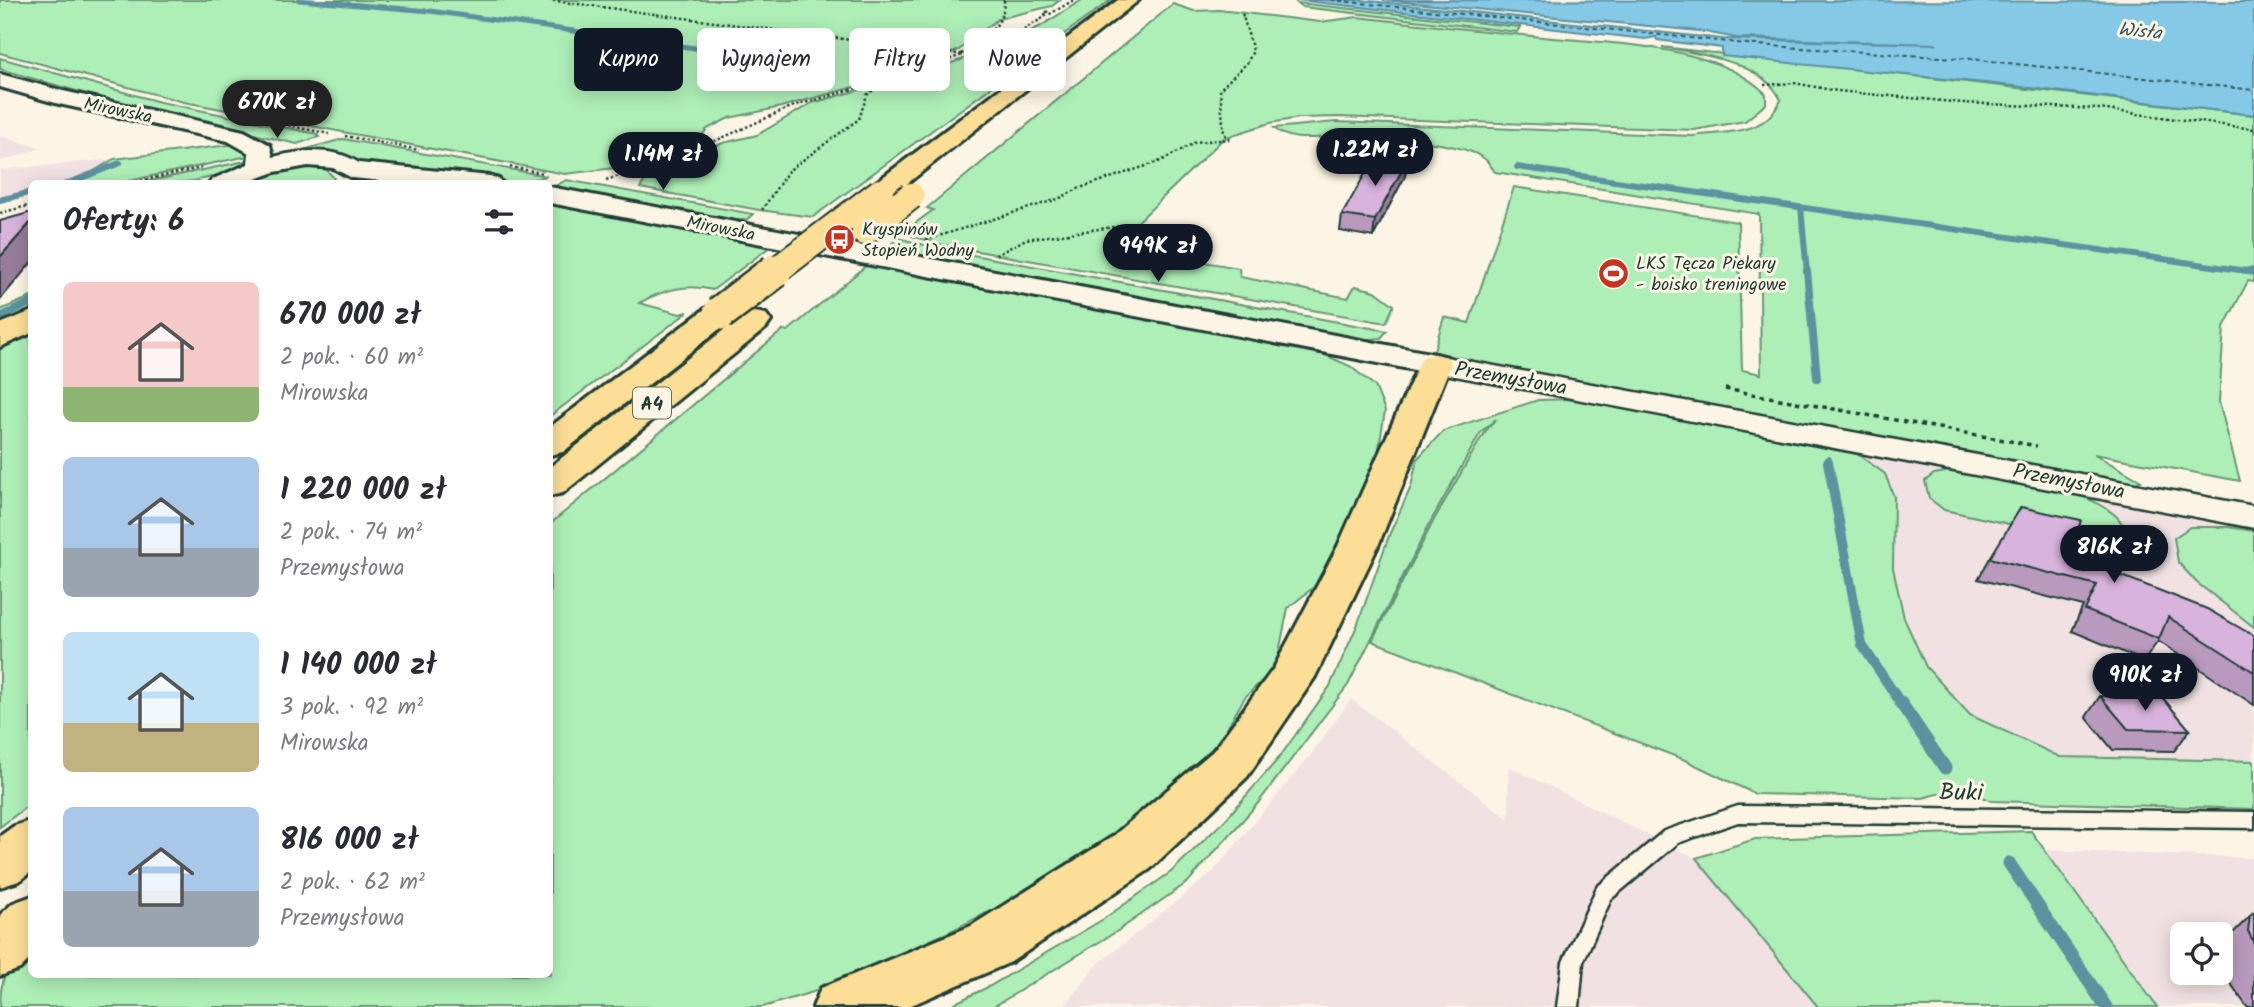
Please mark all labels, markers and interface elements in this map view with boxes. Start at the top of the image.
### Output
water label: Wisła [2117,15,2164,49]
chip: Kupno [574,28,683,91]
chip: Wynajem [697,28,835,91]
chip: Filtry [849,28,950,91]
chip: Nowe [964,28,1066,91]
pin: 670K zł [212,80,342,140]
text: 670K zł [238,85,316,121]
street label: Mirowska [81,90,155,133]
pin: 1.22M zł [1303,128,1447,188]
pin: 1.14M zł [591,132,735,192]
text: 1.22M zł [1332,133,1418,169]
text: 1.14M zł [624,137,702,173]
text: Oferty: 6 [63,198,184,246]
icon: filters [480,203,518,241]
street label: Mirowska [684,209,757,250]
place label: Kryspinów Stopień Wodny [862,216,974,266]
bus stop icon: Kryspinów Stopień Wodny [822,222,856,256]
pin: 949K zł [1093,224,1223,284]
text: 949K zł [1119,229,1197,265]
place label: LKS Tęcza Piekary - boisko treningowe [1636,250,1786,300]
sports icon: LKS Tęcza Piekary - boisko treningowe [1596,256,1630,290]
text: 670 000 zł [280,292,421,340]
icon: home [119,310,203,394]
text: 2 pok. · 60 m² [280,340,423,376]
street label: Przemysłowa [1452,353,1570,406]
text: Mirowska [280,376,369,412]
road number: A4 [633,388,671,418]
street label: Przemysłowa [2010,455,2128,510]
text: 1 220 000 zł [280,467,446,515]
icon: home [119,485,203,569]
text: 2 pok. · 74 m² [280,515,422,551]
pin: 816K zł [2049,526,2179,585]
text: 816K zł [2076,530,2152,566]
text: Przemysłowa [280,551,404,587]
text: 1 140 000 zł [280,642,437,690]
pin: 910K zł [2080,654,2210,713]
text: 910K zł [2109,658,2181,694]
icon: home [119,660,203,744]
text: 3 pok. · 92 m² [280,690,423,726]
text: Mirowska [280,726,369,762]
street label: Buki [1939,774,1984,813]
text: 816 000 zł [280,817,418,865]
icon: home [119,835,203,919]
text: 2 pok. · 62 m² [280,865,425,901]
text: Przemysłowa [280,901,404,937]
map controls [2170,922,2233,985]
button: locate [2170,922,2233,985]

